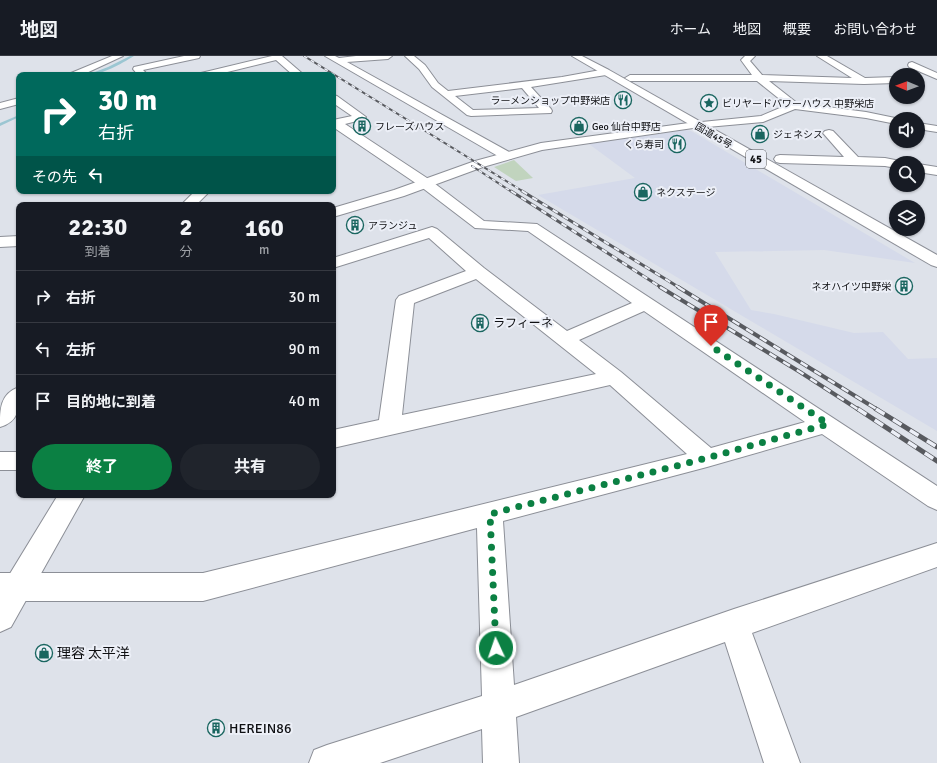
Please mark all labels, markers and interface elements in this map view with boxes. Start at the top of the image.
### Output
text: 地図 [20,18,58,42]
text: ホーム [669,21,711,38]
text: 地図 [733,21,761,38]
text: 概要 [783,21,811,38]
text: お問い合わせ [833,21,917,38]
north arrow [889,68,925,104]
map controls [889,68,925,236]
text: 30 m [98,84,157,118]
icon: right [32,88,84,140]
restaurant icon: ラーメンショップ中野栄店 [613,90,633,110]
place icon: ビリヤードパワーハウス 中野栄店 [699,93,719,113]
place label: ラーメンショップ中野栄店 [490,95,610,107]
place label: ビリヤードパワーハウス 中野栄店 [722,98,874,110]
button: sound [889,112,925,148]
building icon: フレーズハウス [352,116,372,136]
shop icon: Geo 仙台中野店 [569,116,589,136]
street label: 国道45号 [693,120,734,151]
place label: フレーズハウス [375,121,445,133]
place label: Geo 仙台中野店 [592,121,661,133]
text: 右折 [98,122,134,144]
shop icon: ジェネシス [750,124,770,144]
place label: ジェネシス [773,129,823,141]
restaurant icon: くら寿司 [667,134,687,154]
place label: くら寿司 [624,139,664,151]
road number: 45 [746,150,766,168]
button: search [889,156,925,192]
icon: left [85,164,107,186]
text: その先 [32,168,77,186]
shop icon: ネクステージ [633,182,653,202]
place label: ネクステージ [656,187,716,199]
button: layers [889,200,925,236]
text: 22:30 [68,212,127,242]
text: 2 [180,212,192,242]
text: 160 [245,213,284,243]
building icon: アランジュ [345,215,365,235]
place label: アランジュ [368,220,417,232]
text: m [259,242,269,258]
text: 到着 [85,244,111,260]
text: 分 [179,244,193,260]
building icon: ネオハイツ中野栄 [894,276,914,296]
place label: ネオハイツ中野栄 [811,281,892,293]
icon: right [32,286,54,308]
text: 30 m [289,288,320,306]
text: 右折 [66,289,96,307]
pin [694,305,728,346]
icon: arrive [700,311,722,333]
building icon: ラフィーネ [470,313,490,333]
place label: ラフィーネ [493,316,553,331]
icon: left [32,338,54,360]
text: 90 m [289,340,320,358]
text: 左折 [66,341,96,359]
icon: arrive [32,390,54,412]
text: 40 m [289,392,320,410]
text: 目的地に到着 [66,393,156,411]
button: 終了 [32,444,172,490]
button: 共有 [180,444,320,490]
position arrow [475,627,517,669]
shop icon: 理容 太平洋 [34,643,54,663]
place label: 理容 太平洋 [57,645,130,662]
building icon: HEREIN86 [206,718,226,738]
place label: HEREIN86 [229,720,291,737]

